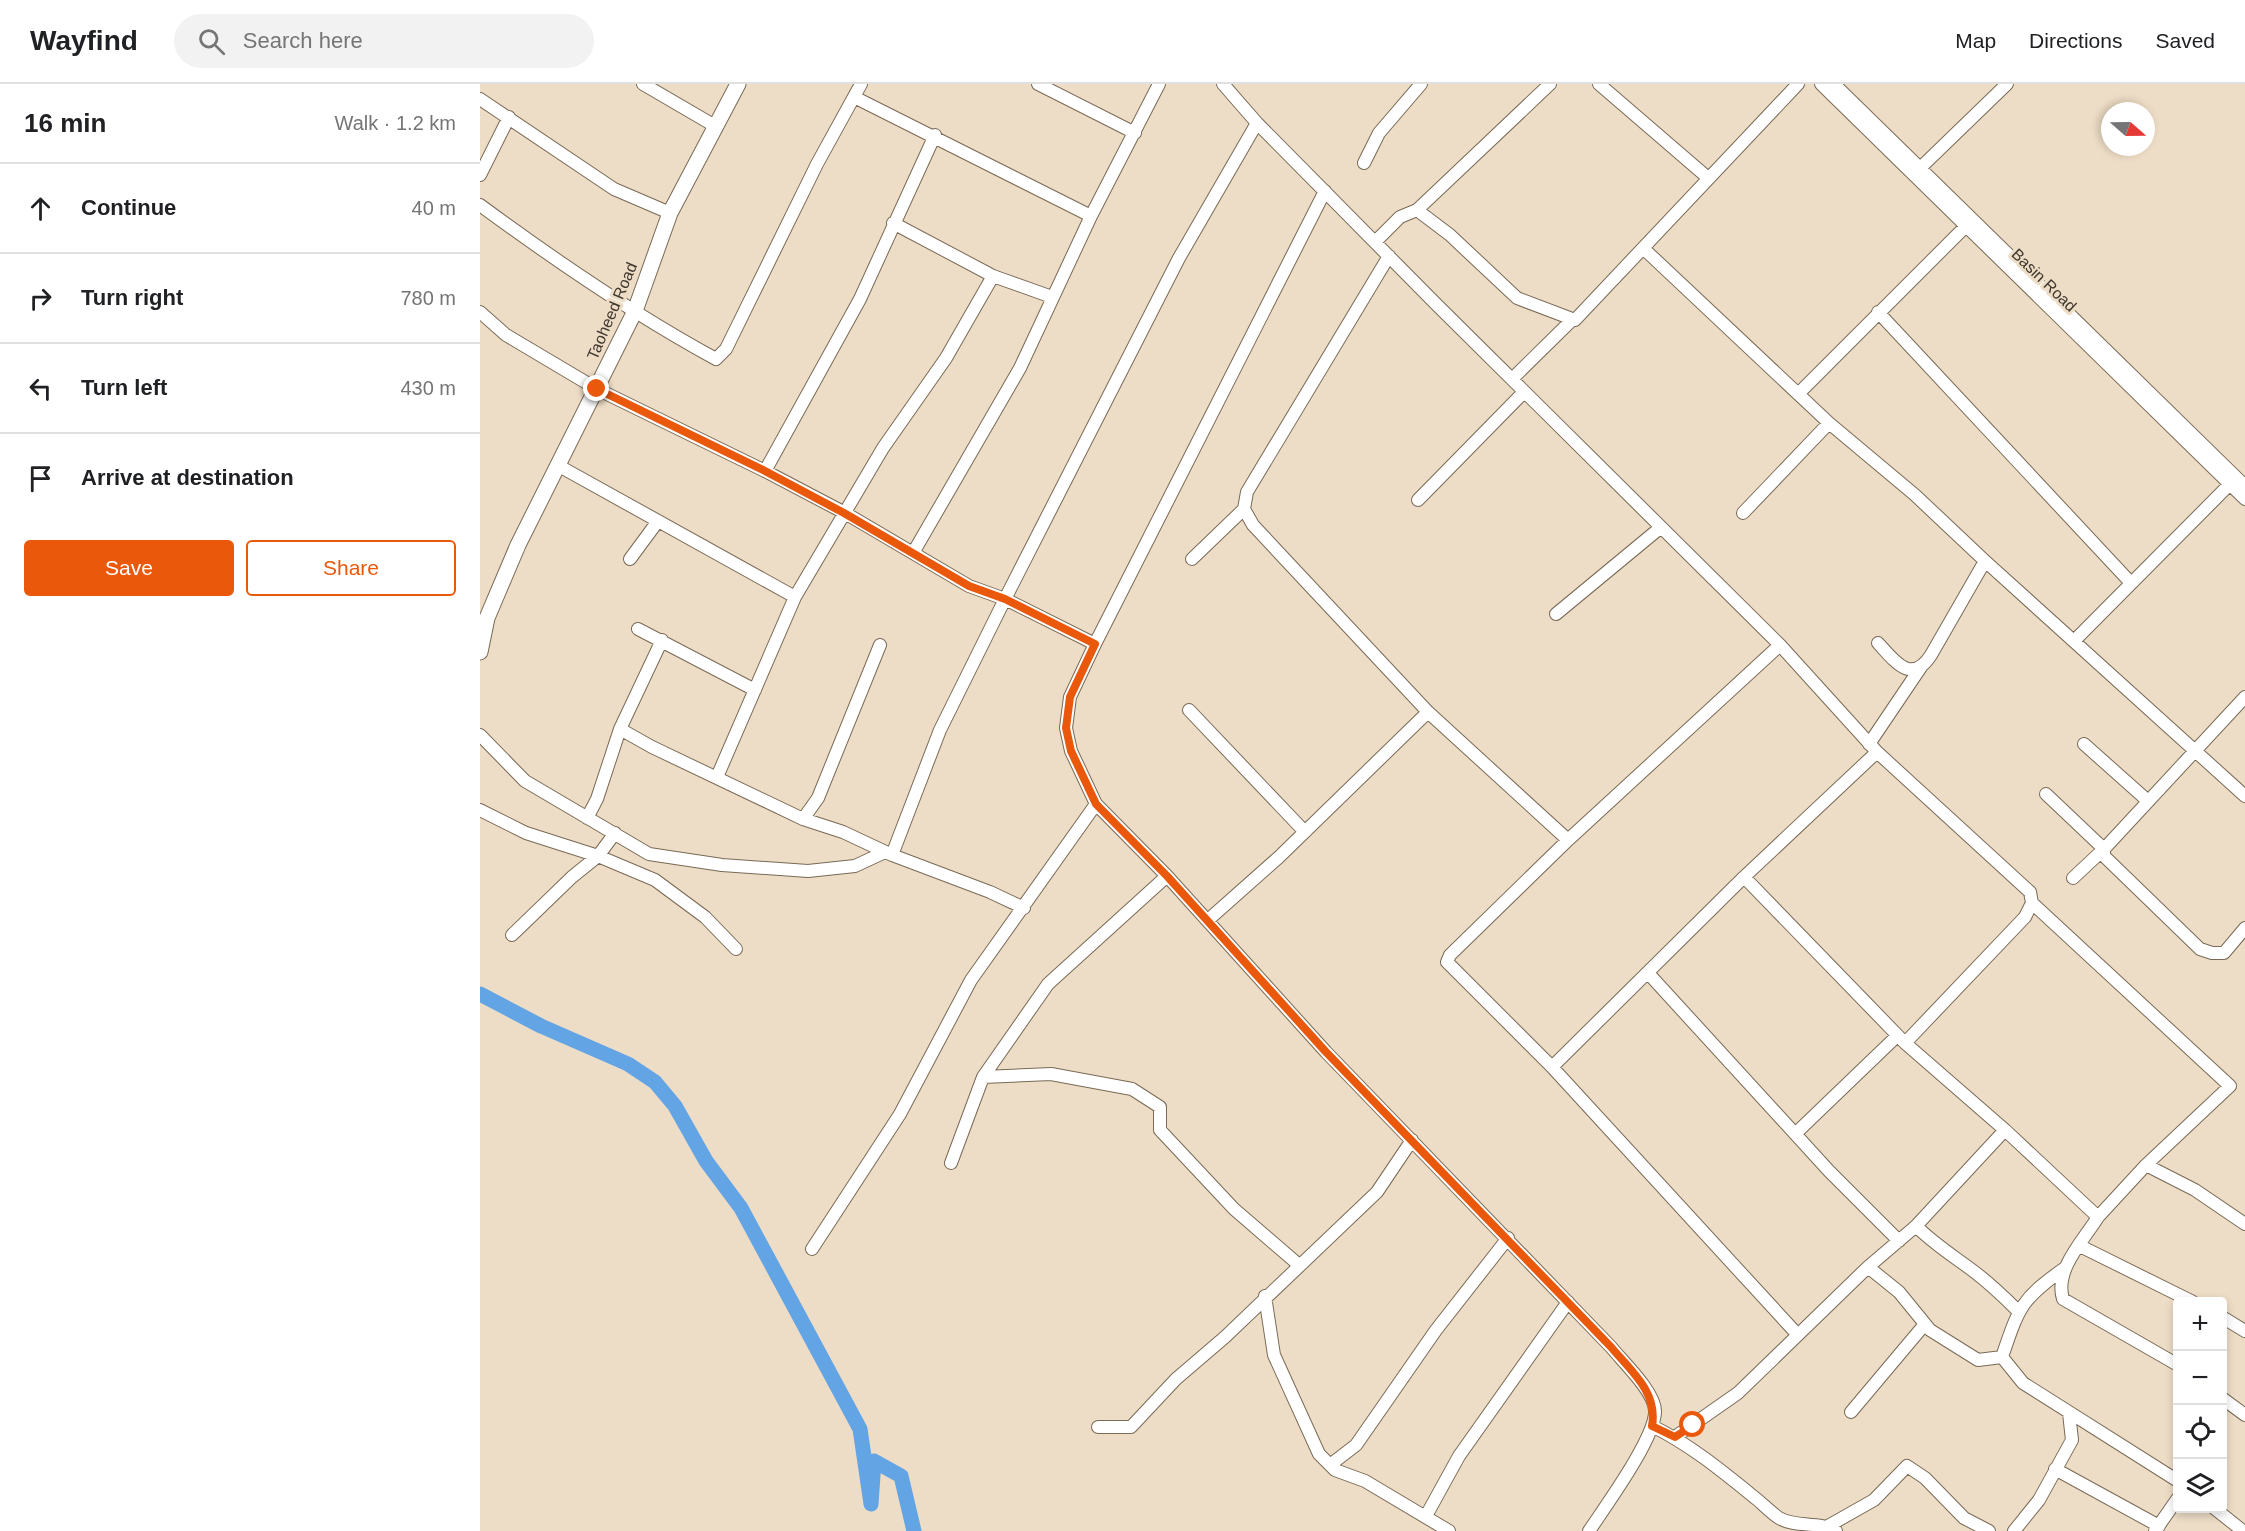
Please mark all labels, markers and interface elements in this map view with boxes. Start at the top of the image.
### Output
search box [174,14,594,68]
text: Wayfind [30,25,138,56]
icon: search [195,25,228,58]
text: Search here [243,28,363,53]
text: Map [1955,29,1996,52]
text: Directions [2029,29,2122,52]
text: Saved [2155,29,2215,52]
north arrow [2101,102,2155,156]
text: 16 min [24,108,106,138]
text: Walk · 1.2 km [335,112,456,134]
icon: ahead [24,192,57,225]
text: Continue [81,195,176,220]
text: 40 m [412,197,456,219]
street label: Basin Road [2008,245,2080,315]
street label: Taoheed Road [584,260,640,362]
icon: right [24,282,57,315]
text: Turn right [81,285,183,310]
text: 780 m [400,287,456,309]
icon: left [24,372,57,405]
text: Turn left [81,375,167,400]
route end [583,375,609,401]
text: 430 m [400,377,456,399]
icon: arrive [24,462,57,495]
text: Arrive at destination [81,465,294,490]
button: Save [24,540,234,596]
button: Share [246,540,456,596]
map controls [2173,1297,2227,1513]
button: + [2173,1297,2227,1351]
button: − [2173,1351,2227,1405]
button: locate [2173,1405,2227,1459]
route start [1679,1411,1705,1437]
button: layers [2173,1459,2227,1513]

